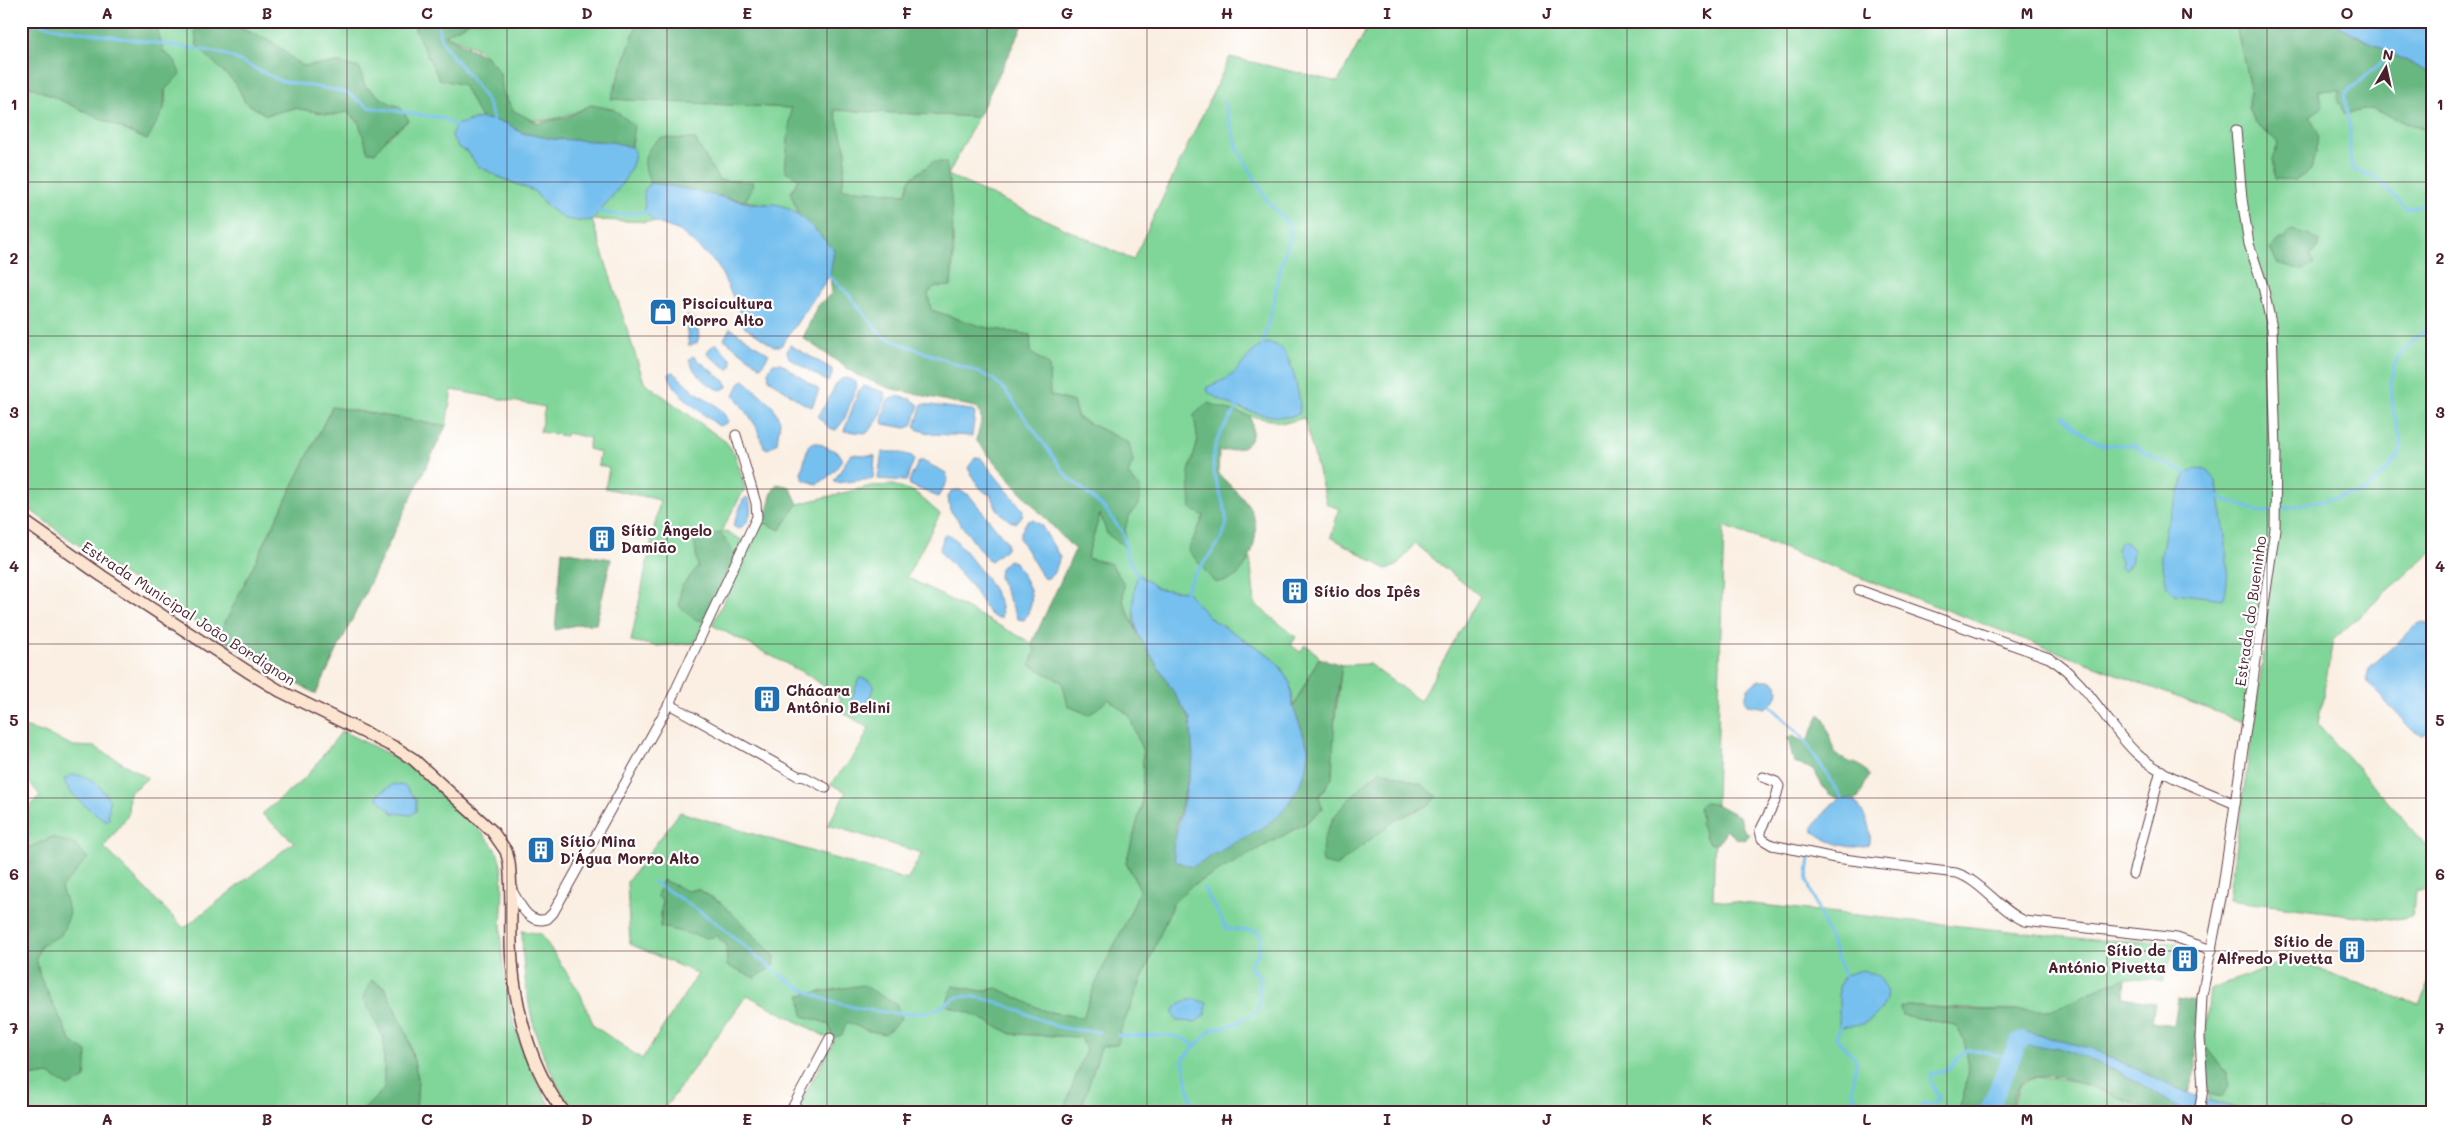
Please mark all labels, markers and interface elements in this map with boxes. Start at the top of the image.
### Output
text: A [101,2,113,23]
text: B [262,2,272,23]
text: C [421,2,433,23]
text: D [581,2,593,23]
text: E [742,2,752,23]
text: F [902,2,912,23]
text: G [1061,2,1073,23]
text: H [1221,2,1233,23]
text: I [1383,2,1391,23]
text: J [1542,2,1552,23]
text: K [1702,2,1712,23]
text: L [1862,2,1872,23]
text: M [2021,2,2033,23]
text: N [2181,2,2193,23]
text: O [2341,2,2354,23]
north arrow [2362,42,2412,92]
text: N [2381,44,2395,65]
text: 1 [10,93,18,114]
text: 1 [2436,93,2444,114]
text: 2 [10,247,19,268]
text: 2 [2436,247,2445,268]
place label: Piscicultura Morro Alto [682,293,773,330]
shop icon: Piscicultura Morro Alto [648,297,678,327]
text: 3 [9,401,19,422]
text: 3 [2435,401,2445,422]
place label: Sítio Ângelo Damião [621,520,712,557]
building icon: Sítio Ângelo Damião [587,524,617,554]
street label: Estrada do Bueninho [2230,534,2270,687]
street label: Estrada Municipal João Bordignon [78,536,300,690]
text: 4 [9,555,19,576]
text: 4 [2435,555,2445,576]
building icon: Sítio dos Ipês [1280,576,1310,606]
place label: Sítio dos Ipês [1314,581,1420,601]
place label: Chácara Antônio Belini [786,680,891,717]
building icon: Chácara Antônio Belini [752,684,782,714]
text: 5 [9,709,19,730]
text: 5 [2435,709,2445,730]
place label: Sítio Mina D'Água Morro Alto [560,831,699,868]
building icon: Sítio Mina D'Água Morro Alto [526,835,556,865]
text: 6 [9,863,19,884]
text: 6 [2435,863,2445,884]
place label: Sítio de Alfredo Pivetta [2216,931,2333,968]
building icon: Sítio de Alfredo Pivetta [2337,935,2367,965]
place label: Sítio de António Pivetta [2048,940,2166,977]
building icon: Sítio de António Pivetta [2170,944,2200,974]
text: 7 [10,1017,19,1038]
text: 7 [2436,1017,2445,1038]
text: A [101,1108,113,1129]
text: B [262,1108,272,1129]
text: C [421,1108,433,1129]
text: D [581,1108,593,1129]
text: E [742,1108,752,1129]
text: F [902,1108,912,1129]
text: G [1061,1108,1073,1129]
text: H [1221,1108,1233,1129]
text: I [1383,1108,1391,1129]
text: J [1542,1108,1552,1129]
text: K [1702,1108,1712,1129]
text: L [1862,1108,1872,1129]
text: M [2021,1108,2033,1129]
text: N [2181,1108,2193,1129]
text: O [2341,1108,2354,1129]

